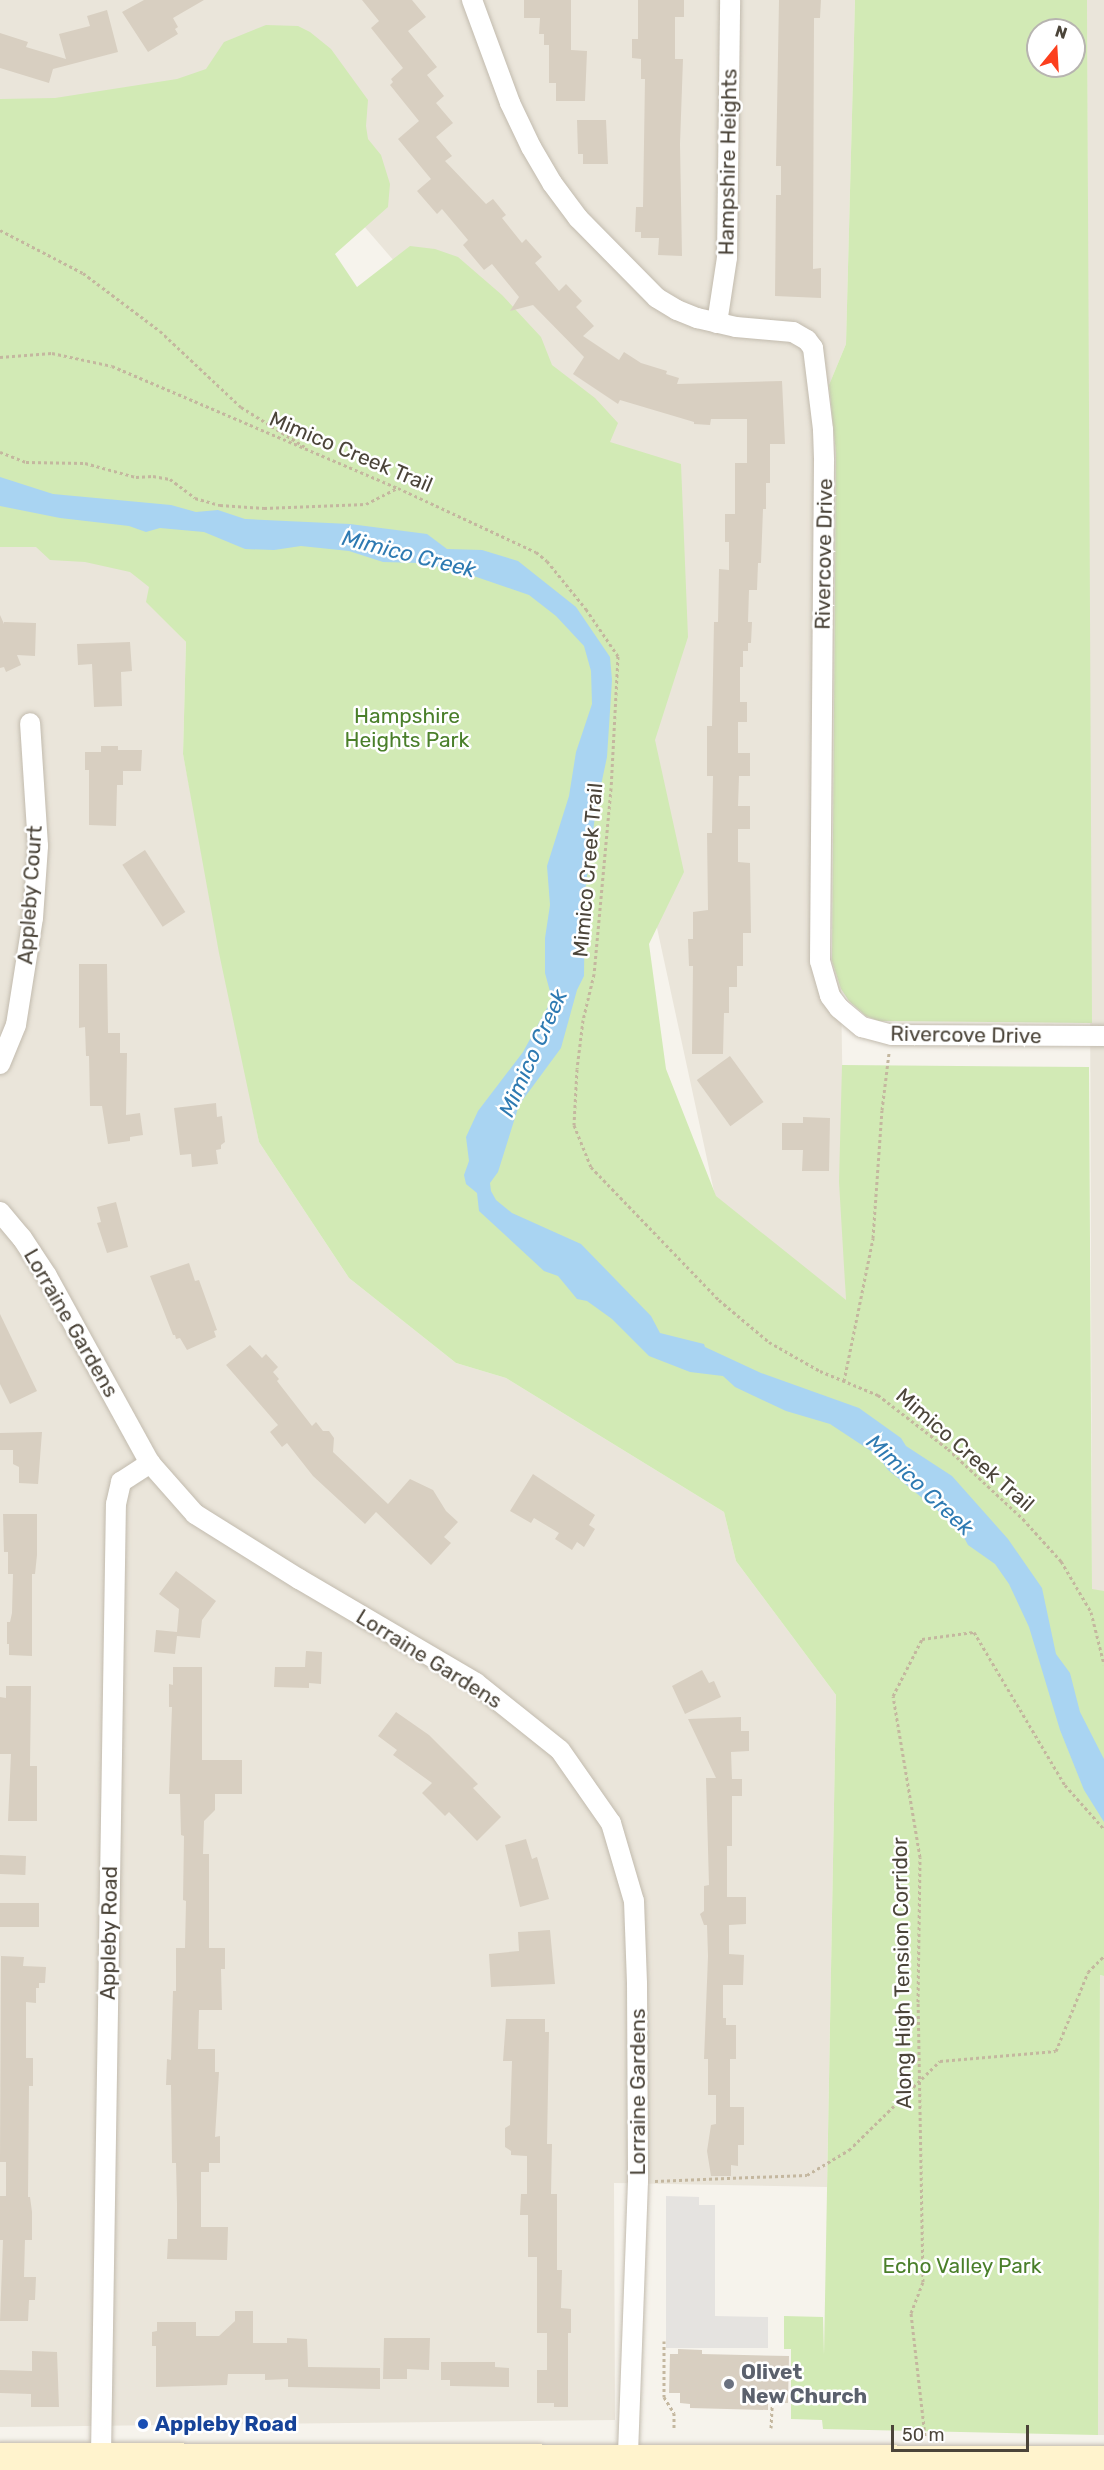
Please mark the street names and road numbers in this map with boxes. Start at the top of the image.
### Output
street label: Hampshire Heights [714,68,742,256]
street label: Mimico Creek Trail [265,406,437,498]
street label: Rivercove Drive [810,478,838,630]
street label: Mimico Creek Trail [568,781,608,959]
street label: Appleby Court [13,824,47,966]
street label: Rivercove Drive [890,1021,1042,1049]
street label: Lorraine Gardens [18,1244,124,1402]
street label: Mimico Creek Trail [890,1383,1040,1517]
street label: Lorraine Gardens [351,1604,507,1714]
street label: Along High Tension Corridor [887,1837,917,2109]
street label: Appleby Road [95,1866,123,2000]
street label: Lorraine Gardens [625,2008,651,2176]

